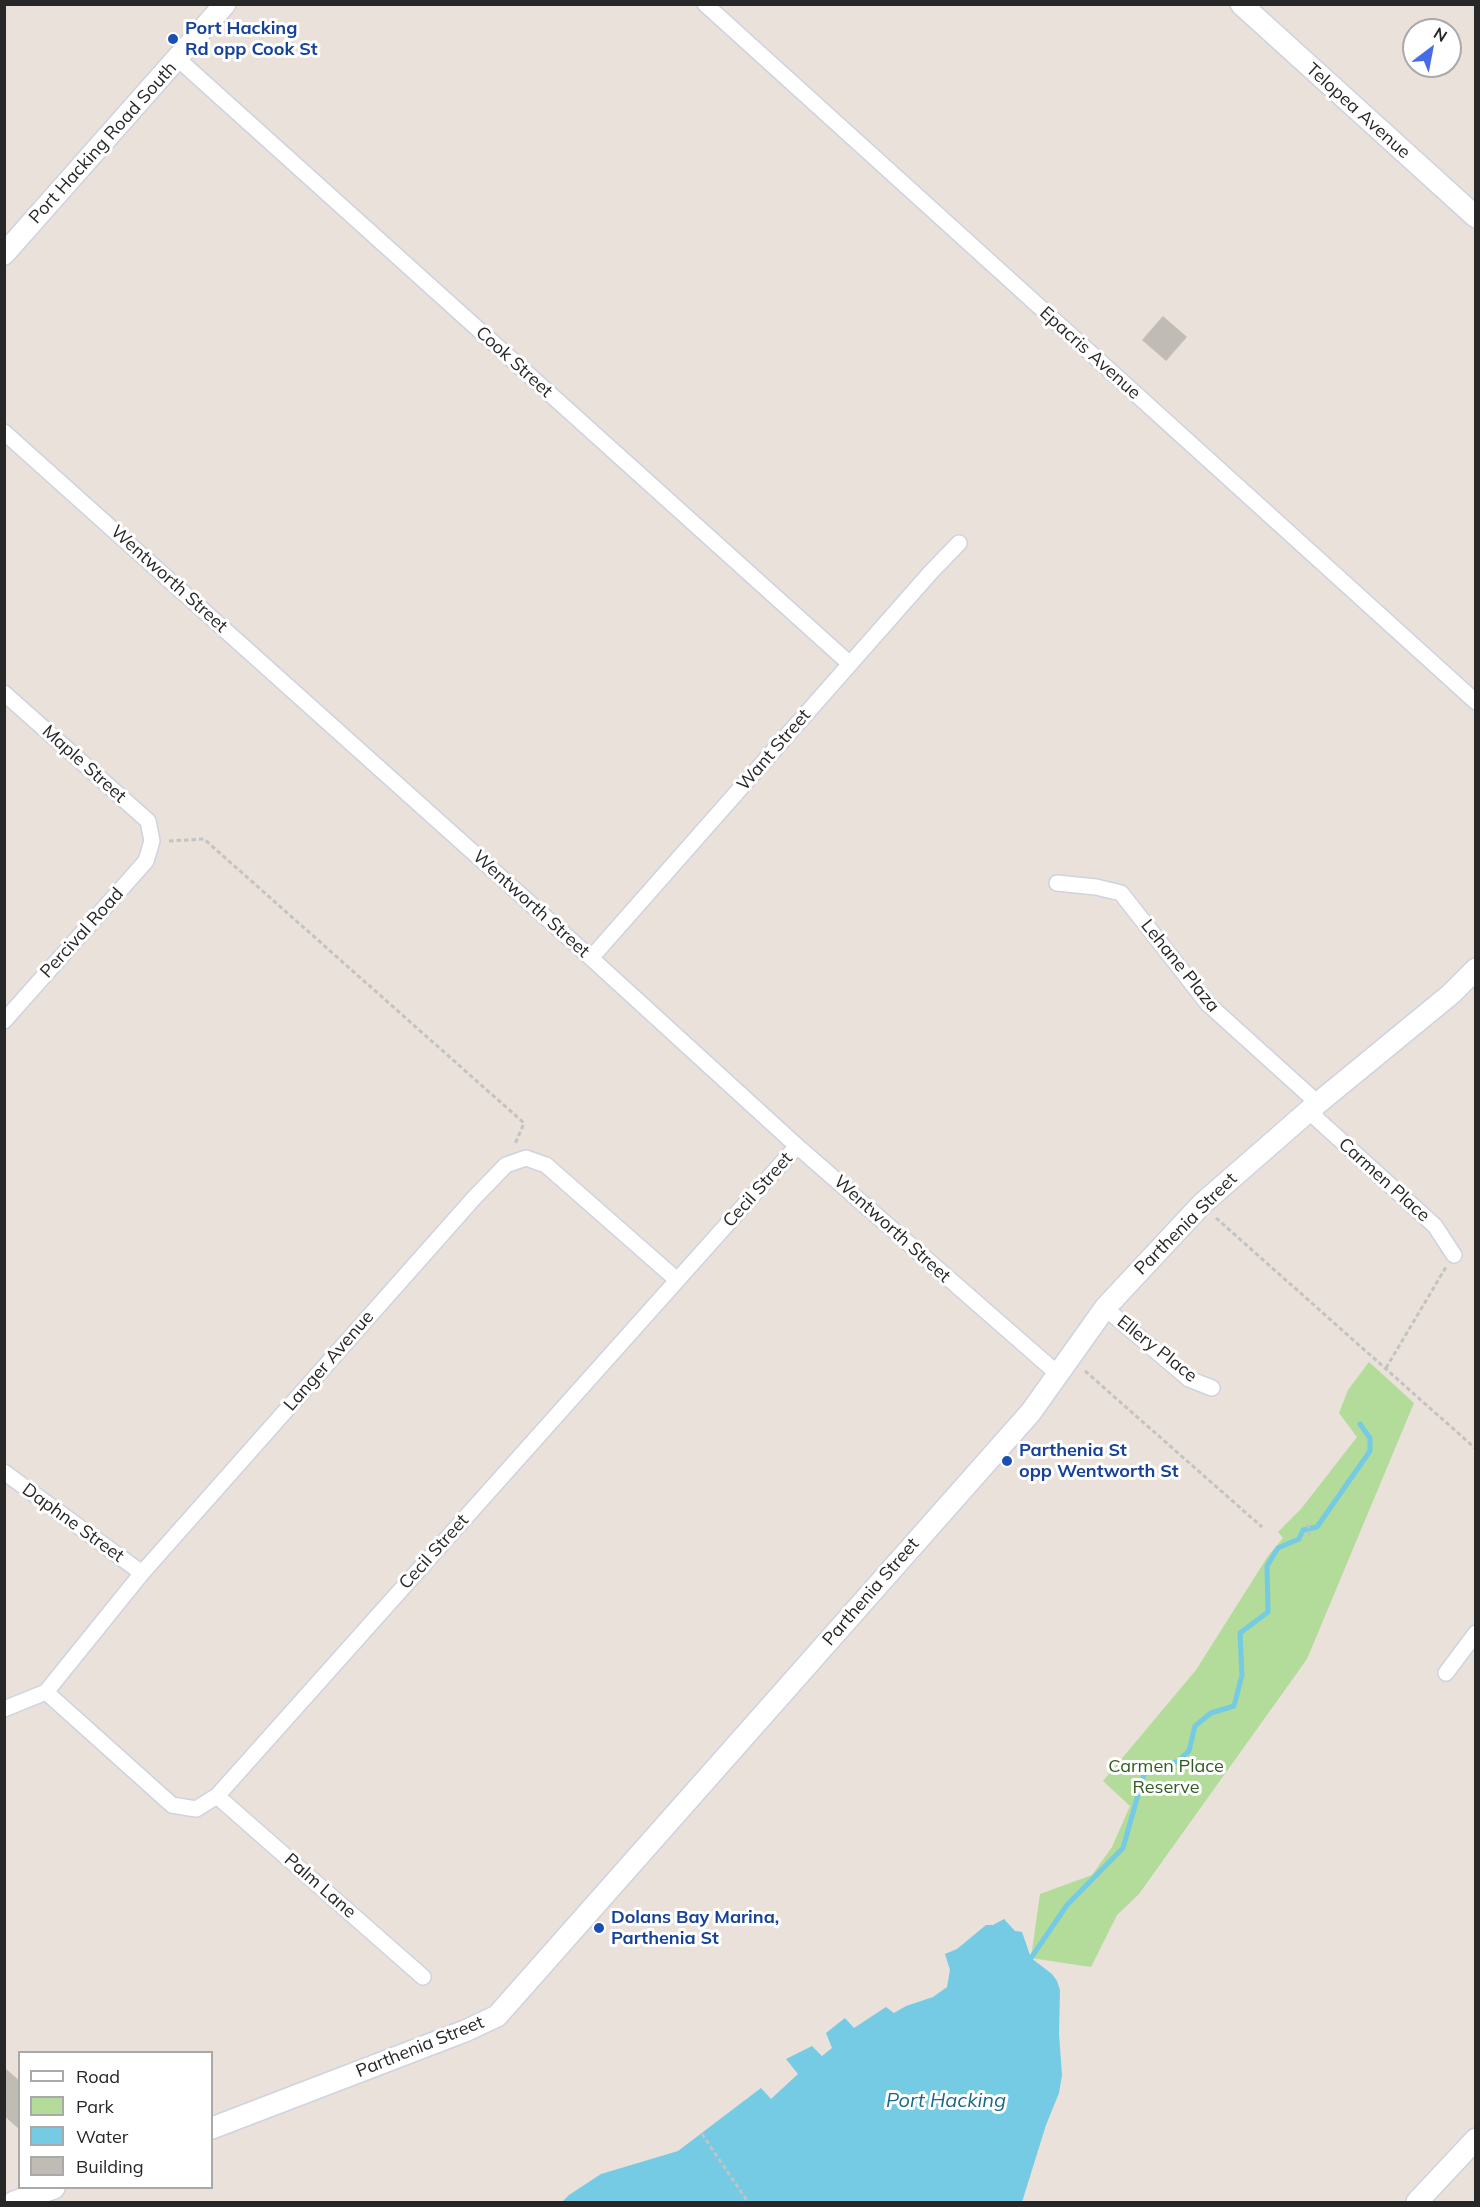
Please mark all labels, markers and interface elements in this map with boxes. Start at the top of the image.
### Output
place label: Port Hacking Rd opp Cook St [185,18,318,60]
north arrow [1402,18,1462,78]
text: N [1430,23,1451,46]
marker: Port Hacking Rd opp Cook St [166,32,180,46]
street label: Port Hacking Road South [25,58,181,228]
street label: Telopea Avenue [1301,59,1415,163]
street label: Epacris Avenue [1035,302,1145,404]
street label: Cook Street [471,322,557,402]
street label: Wentworth Street [106,521,232,637]
street label: Want Street [733,705,815,795]
street label: Maple Street [38,721,130,807]
street label: Wentworth Street [468,846,594,962]
street label: Percival Road [36,883,128,983]
street label: Lehane Plaza [1136,915,1224,1017]
street label: Carmen Place [1334,1133,1434,1227]
street label: Cecil Street [719,1148,797,1232]
street label: Parthenia Street [1130,1168,1242,1280]
street label: Wentworth Street [829,1171,955,1287]
street label: Langer Avenue [280,1306,378,1416]
street label: Ellery Place [1113,1311,1201,1387]
place label: Parthenia St opp Wentworth St [1019,1440,1179,1482]
marker: Parthenia St opp Wentworth St [1000,1454,1014,1468]
street label: Daphne Street [18,1479,128,1567]
street label: Cecil Street [395,1510,473,1594]
street label: Parthenia Street [818,1534,924,1650]
park label: Carmen Place Reserve [1108,1756,1224,1798]
street label: Palm Lane [280,1849,360,1923]
place label: Dolans Bay Marina, Parthenia St [611,1907,779,1950]
marker: Dolans Bay Marina, Parthenia St [592,1921,606,1935]
street label: Parthenia Street [353,2012,487,2082]
legend [18,2051,213,2189]
text: Road [76,2065,120,2088]
water label: Port Hacking [886,2089,1006,2113]
text: Park [76,2095,114,2118]
text: Water [76,2125,128,2148]
text: Building [76,2155,144,2178]

